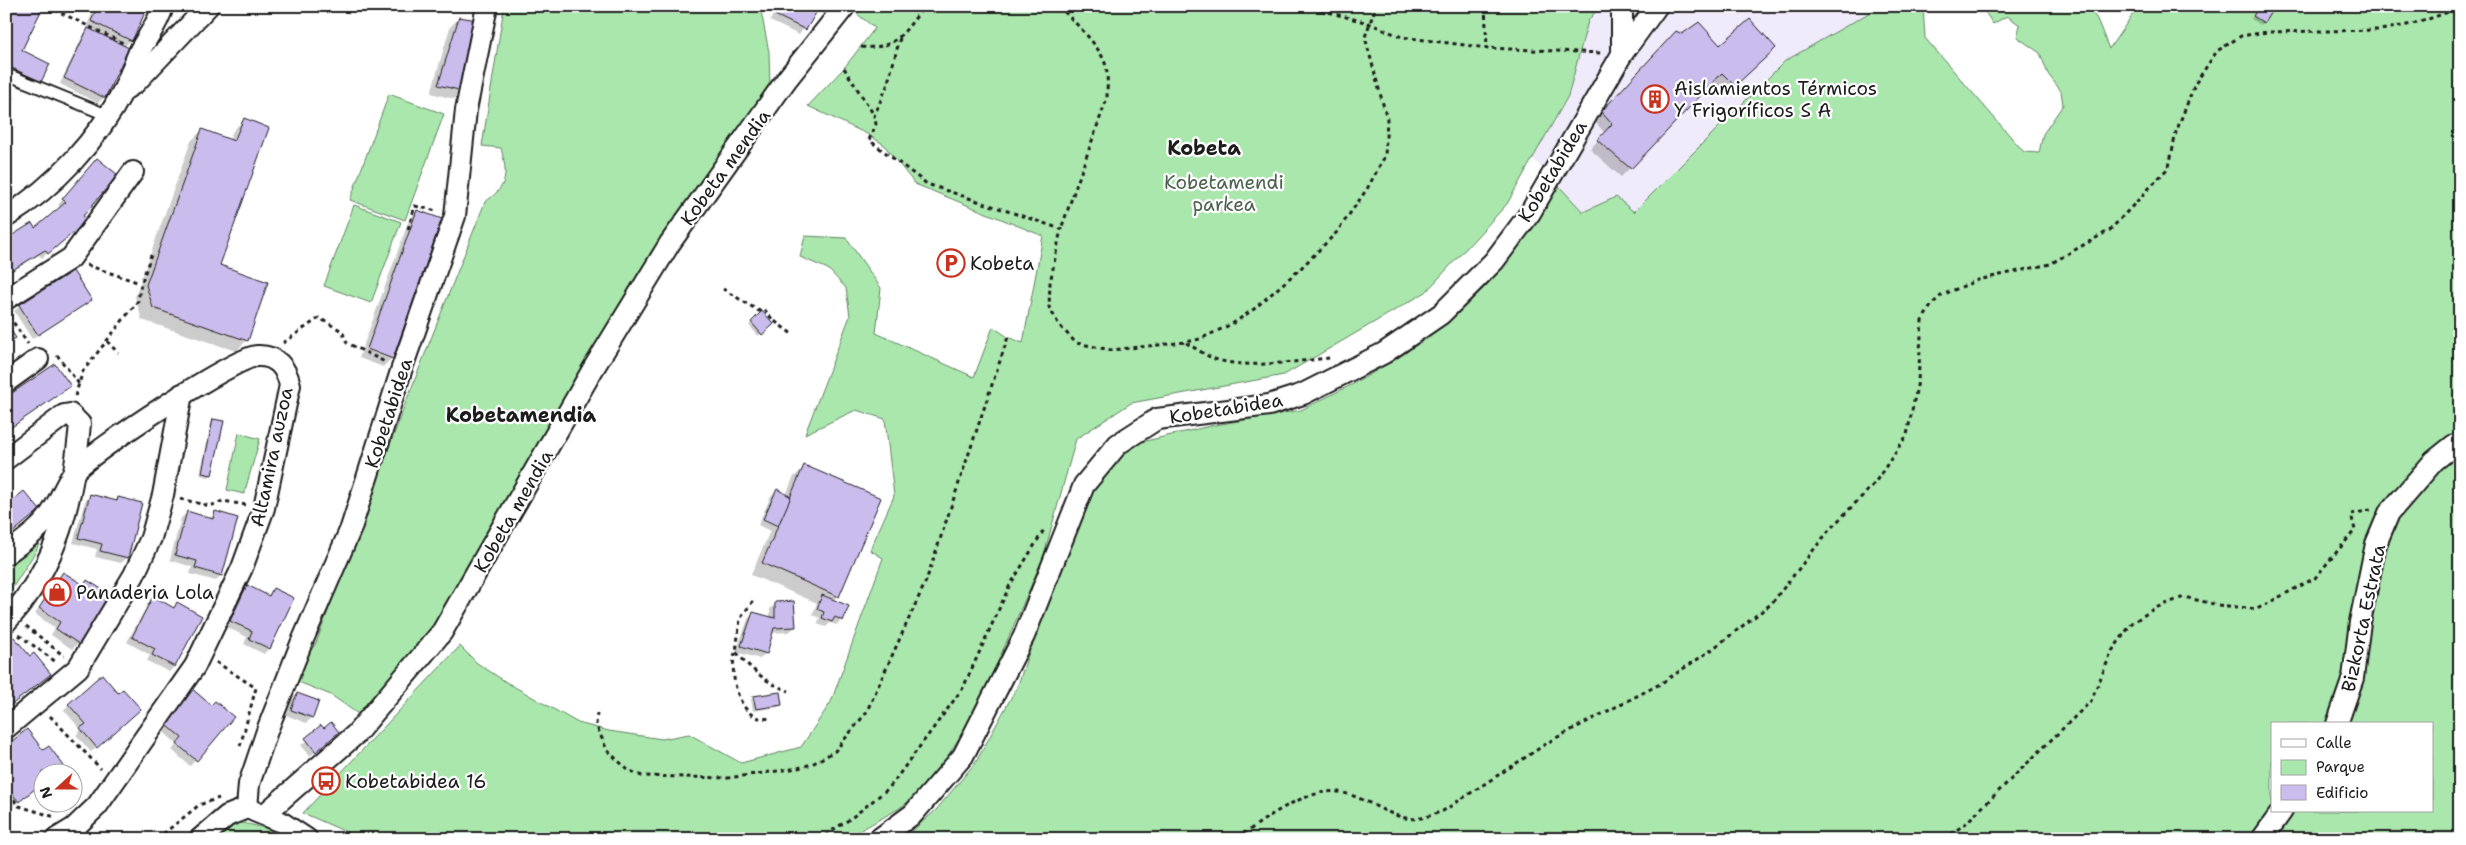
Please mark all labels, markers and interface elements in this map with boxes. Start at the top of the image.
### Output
place label: Aislamientos Térmicos Y Frigoríficos S A [1674,76,1877,123]
building icon: Aislamientos Térmicos Y Frigoríficos S A [1640,84,1670,114]
street label: Kobeta mendia [675,104,776,230]
street label: Kobetabidea [1512,116,1593,227]
district label: Kobeta [1167,135,1241,161]
park label: Kobetamendi parkea [1164,170,1284,217]
parking icon: Kobeta [936,248,966,278]
place label: Kobeta [970,251,1034,276]
street label: Kobetabidea [359,355,418,471]
street label: Altamira auzoa [244,385,299,529]
street label: Kobetabidea [1168,387,1285,430]
district label: Kobetamendia [446,402,597,428]
street label: Kobeta mendia [468,445,559,577]
street label: Bizkorta Estrata [2336,542,2391,694]
shop icon: Panaderia Lola [42,577,72,607]
place label: Panaderia Lola [76,580,214,605]
legend [2271,722,2434,812]
text: Calle [2316,733,2352,753]
text: Parque [2316,757,2365,777]
north arrow [32,762,82,812]
bus stop icon: Kobetabidea 16 [311,766,341,796]
place label: Kobetabidea 16 [345,769,487,794]
text: Edificio [2316,783,2368,803]
text: N [35,784,56,801]

